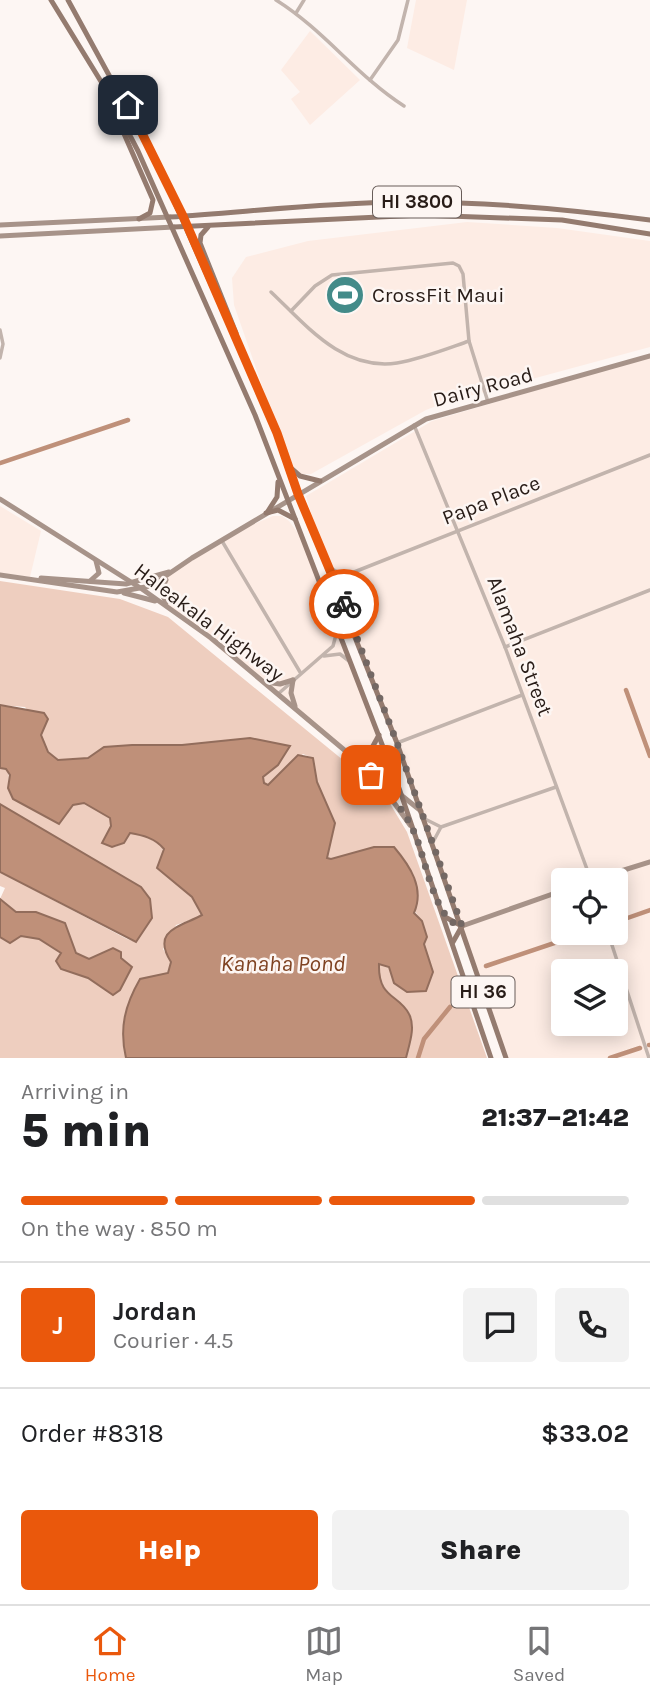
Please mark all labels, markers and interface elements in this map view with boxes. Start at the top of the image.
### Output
pin [98,75,158,135]
icon: home [109,86,147,124]
road number: HI 3800 [373,186,461,218]
sports icon: CrossFit Maui [324,274,366,316]
place label: CrossFit Maui [372,283,504,307]
street label: Dairy Road [430,362,536,412]
street label: Papa Place [439,470,543,530]
street label: Haleakala Highway [129,558,289,686]
courier [309,569,379,639]
street label: Alamaha Street [482,573,558,719]
icon: bike [325,585,363,623]
pin [341,745,401,805]
icon: bag [352,756,390,794]
map controls [551,868,628,1036]
button: locate [551,868,628,945]
water label: Kanaha Pond [221,950,345,977]
button: layers [551,959,628,1036]
road number: HI 36 [452,976,514,1008]
text: Arriving in [21,1078,129,1105]
text: 21:37–21:42 [481,1102,629,1133]
text: 5 min [21,1104,151,1158]
text: On the way · 850 m [21,1215,218,1242]
button: chat [463,1288,537,1362]
button: phone [555,1288,629,1362]
text: Jordan [113,1296,197,1327]
text: J [52,1310,64,1341]
text: Courier · 4.5 [113,1327,234,1354]
text: Order #8318 [21,1418,164,1449]
text: $33.02 [541,1418,629,1449]
button: Help [21,1510,318,1590]
button: Share [332,1510,629,1590]
tab: Home [85,1622,135,1686]
tab: Map [305,1622,343,1686]
tab: Saved [513,1622,565,1686]

